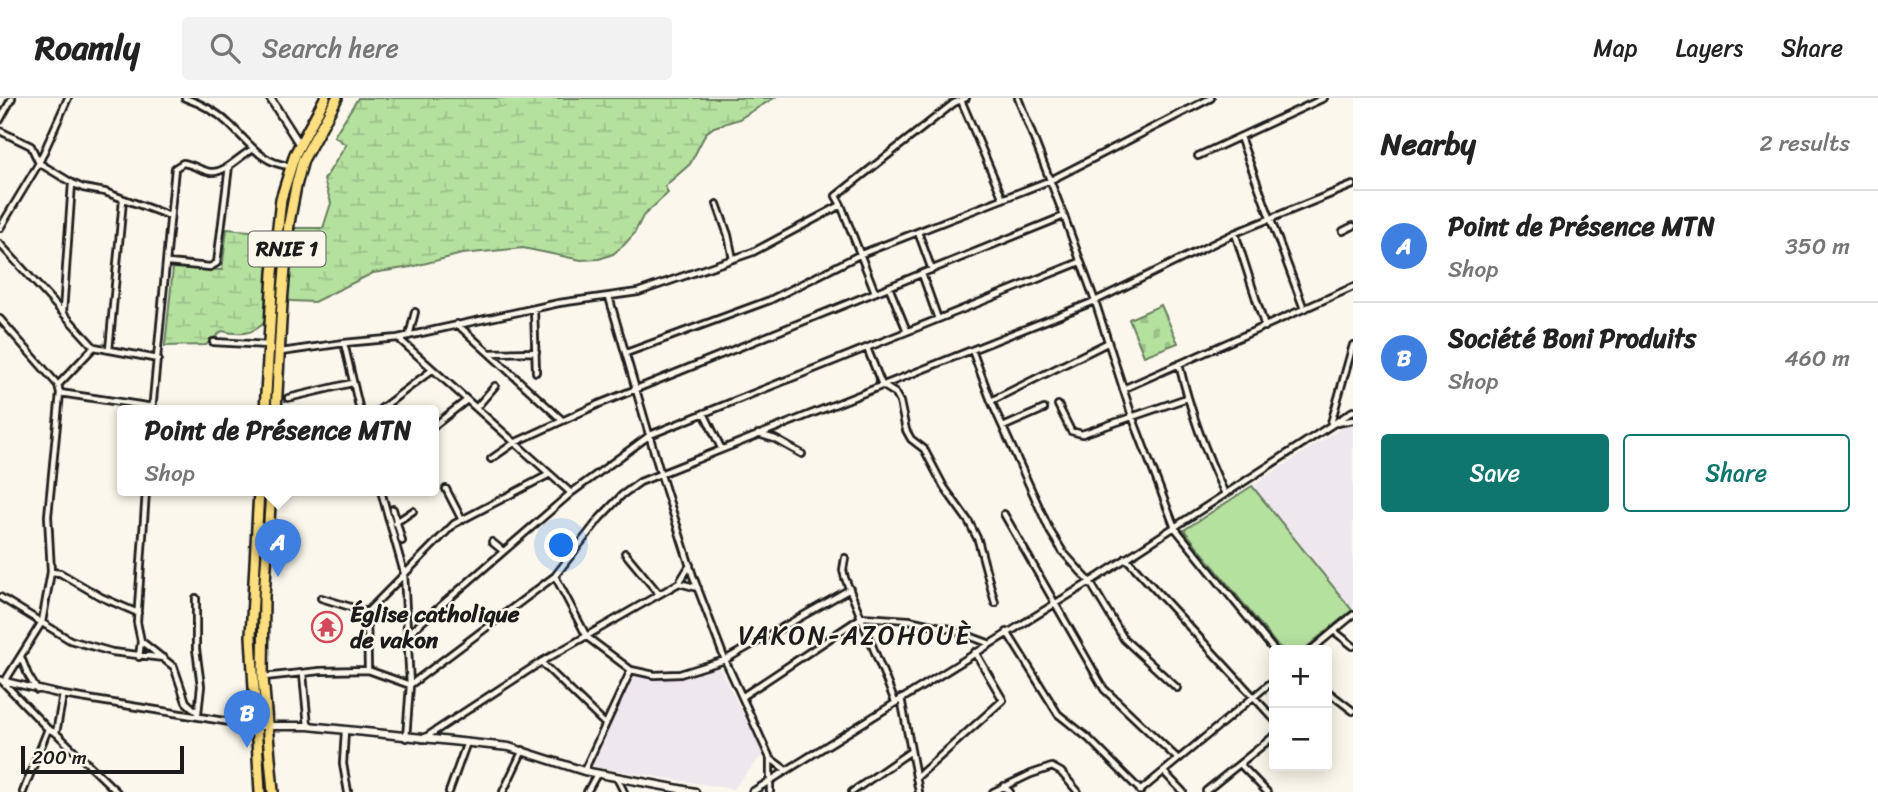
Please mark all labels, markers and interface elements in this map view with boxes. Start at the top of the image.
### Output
search box [182,17,672,80]
text: Roamly [35,19,140,77]
text: Search here [262,25,399,71]
text: Map [1593,27,1638,69]
text: Layers [1676,27,1743,69]
text: Share [1781,27,1843,69]
icon: search [206,29,244,67]
text: Nearby [1381,117,1476,171]
text: 2 results [1759,123,1850,164]
text: Point de Présence MTN [1448,203,1715,249]
text: A [1396,226,1412,267]
text: 350 m [1785,226,1850,267]
road number: RNIE 1 [248,232,326,266]
text: Shop [1448,249,1498,290]
text: Société Boni Produits [1448,315,1696,361]
text: B [1397,338,1411,379]
text: 460 m [1784,338,1850,379]
text: Shop [1448,361,1498,402]
popup [117,405,439,496]
text: Point de Présence MTN [145,407,411,453]
button: Save [1381,434,1609,512]
button: Share [1623,434,1850,512]
text: Shop [145,453,195,494]
pin: A [255,519,301,577]
your location [544,528,578,562]
place label: Église catholique de vakon [350,594,520,661]
temple icon: Église catholique de vakon [310,610,344,644]
district label: VAKON-AZOHOUÈ [738,612,972,658]
map controls [1269,645,1332,771]
button: + [1269,645,1332,708]
pin: B [224,690,270,748]
button: − [1269,708,1332,771]
text: 200 m [32,741,87,774]
scale bar [21,743,184,775]

